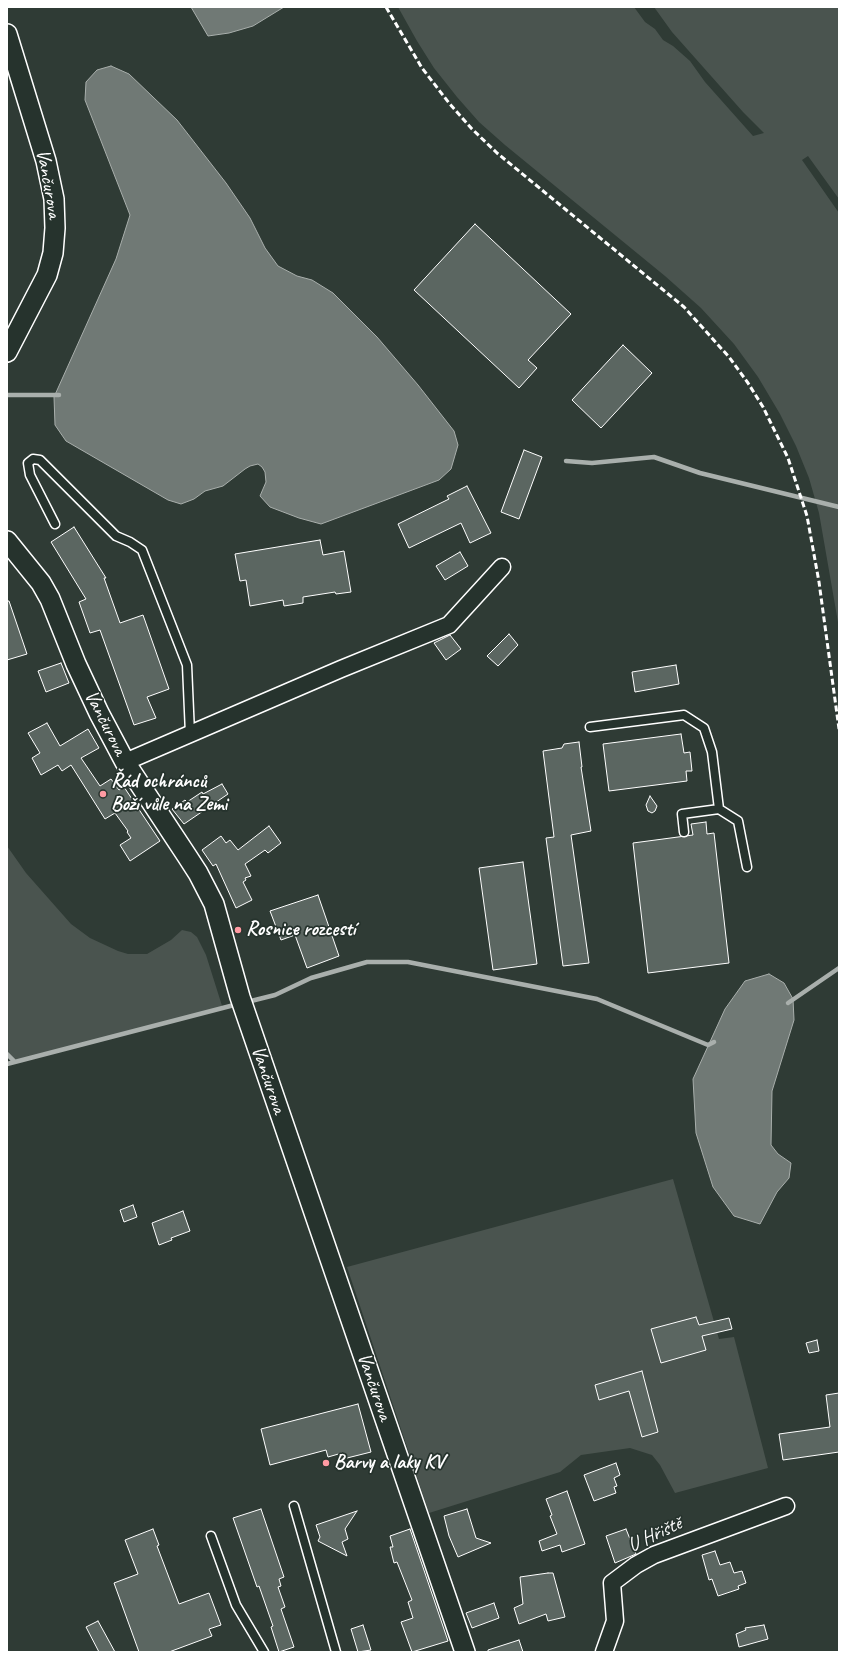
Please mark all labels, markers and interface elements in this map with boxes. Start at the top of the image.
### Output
street label: Vančurova [30,147,66,221]
street label: Vančurova [78,686,132,760]
place label: Řád ochránců Boží vůle na Zemi [111,770,227,817]
marker: Řád ochránců Boží vůle na Zemi [98,789,108,799]
place label: Rosnice rozcestí [246,918,356,942]
marker: Rosnice rozcestí [233,925,243,935]
street label: Vančurova [245,1043,291,1117]
street label: Vančurova [351,1350,397,1424]
place label: Barvy a laky KV [334,1451,444,1475]
marker: Barvy a laky KV [321,1458,331,1468]
street label: U Hřiště [624,1512,686,1558]

